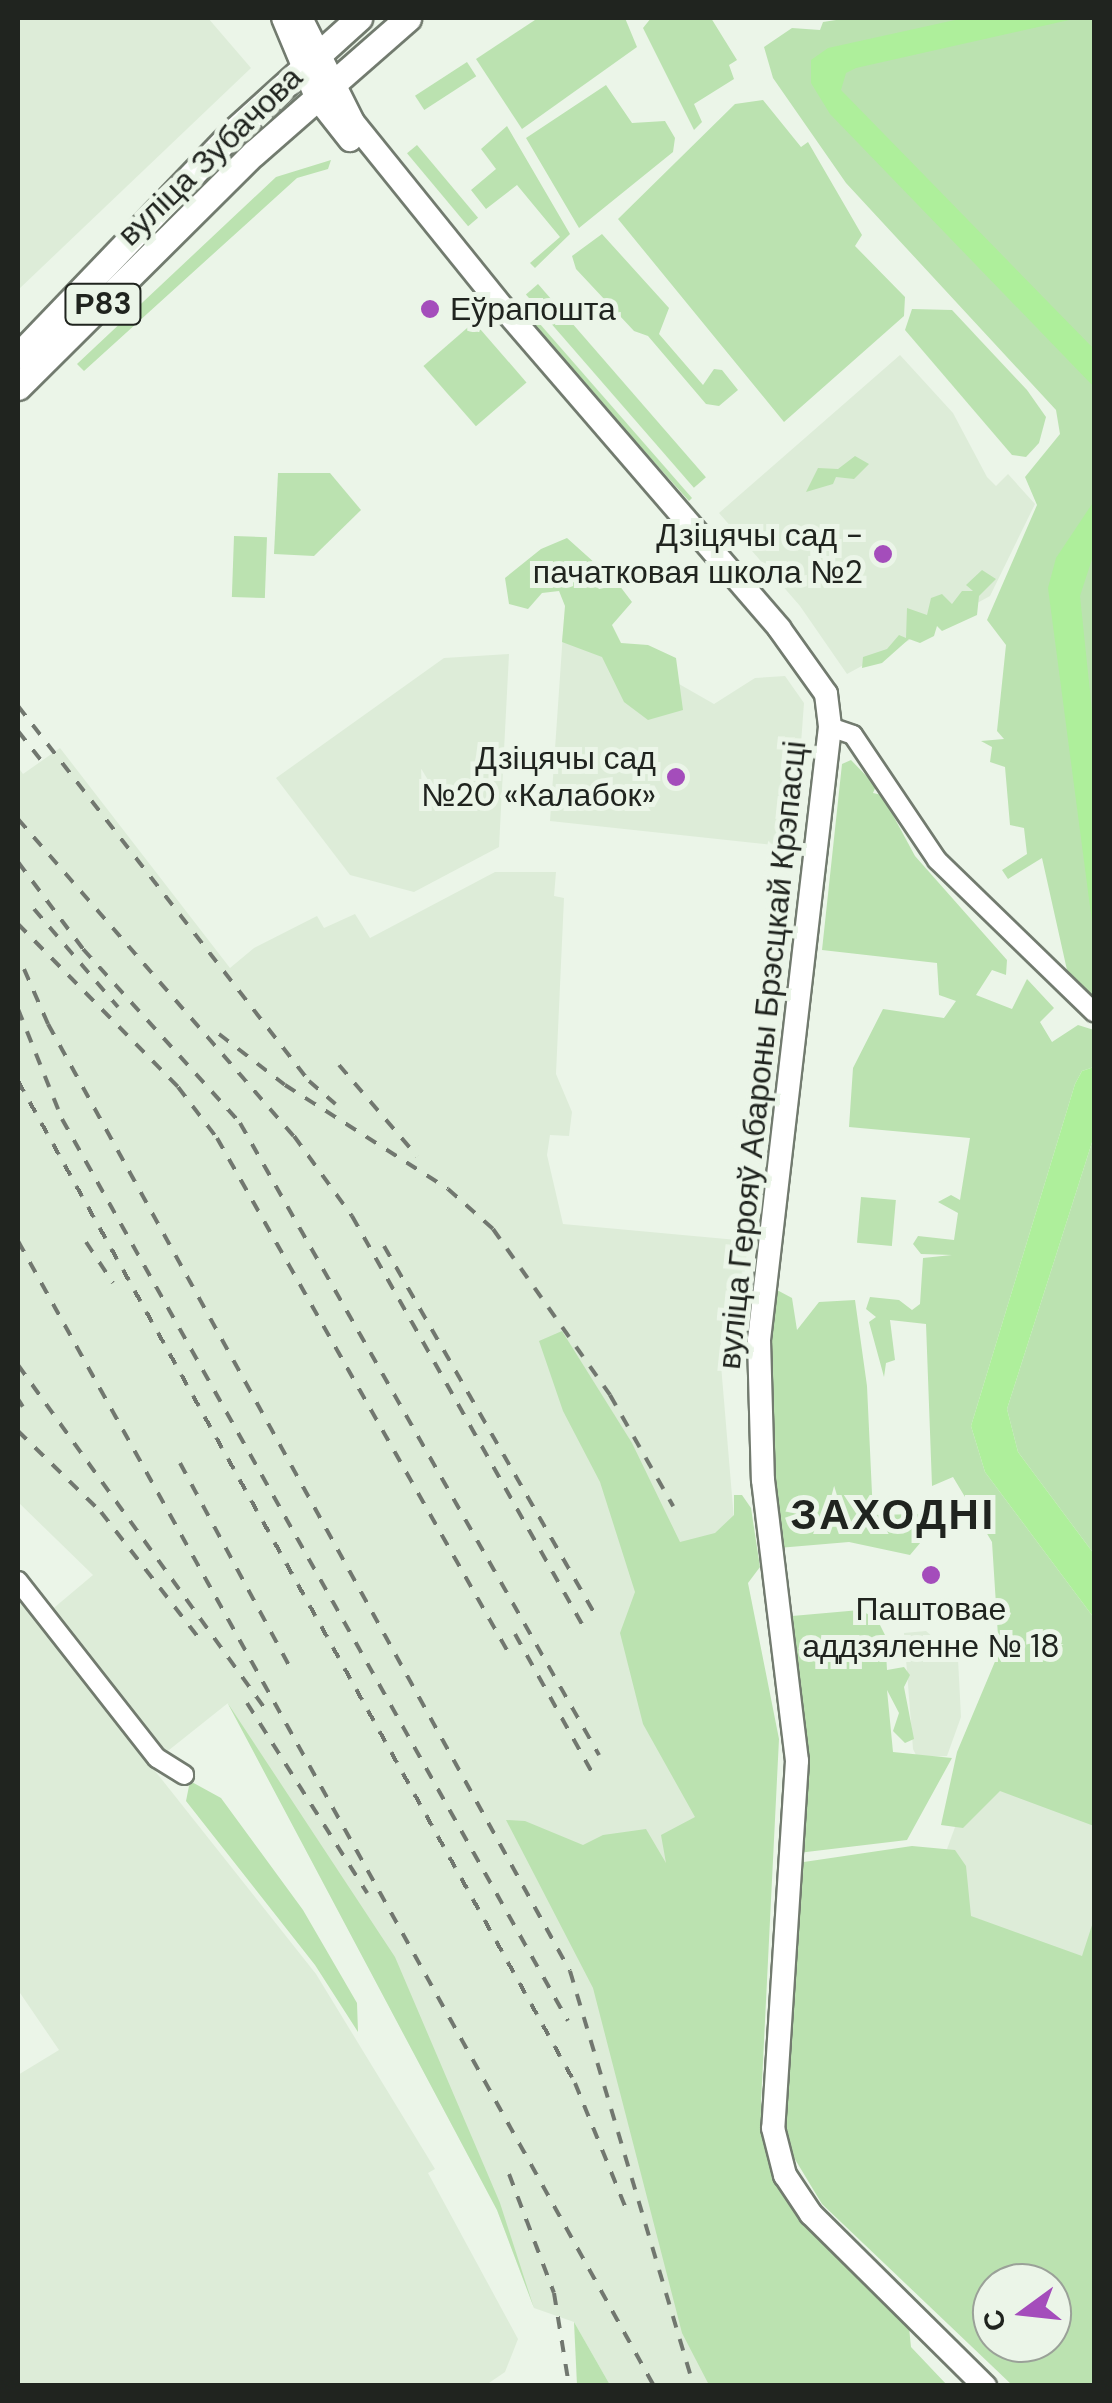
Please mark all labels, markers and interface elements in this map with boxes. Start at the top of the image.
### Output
street label: вуліца Зубачова [110,58,310,254]
road number: Р83 [63,279,143,329]
place label: Еўрапошта [450,290,616,328]
marker: Еўрапошта [419,298,441,320]
place label: Дзіцячы сад - пачатковая школа №2 [533,517,863,592]
marker: Дзіцячы сад - пачатковая школа №2 [872,543,894,565]
street label: вуліца Герояў Абароны Брэсцкай Крэпасці [710,739,814,1371]
place label: Дзіцячы сад №20 «Калабок» [421,740,656,815]
marker: Дзіцячы сад №20 «Калабок» [665,766,687,788]
district label: ЗАХОДНІ [790,1490,996,1540]
marker: Паштовае аддзяленне № 18 [920,1564,942,1586]
place label: Паштовае аддзяленне № 18 [802,1591,1060,1666]
north arrow [972,2263,1072,2363]
text: С [974,2306,1015,2335]

